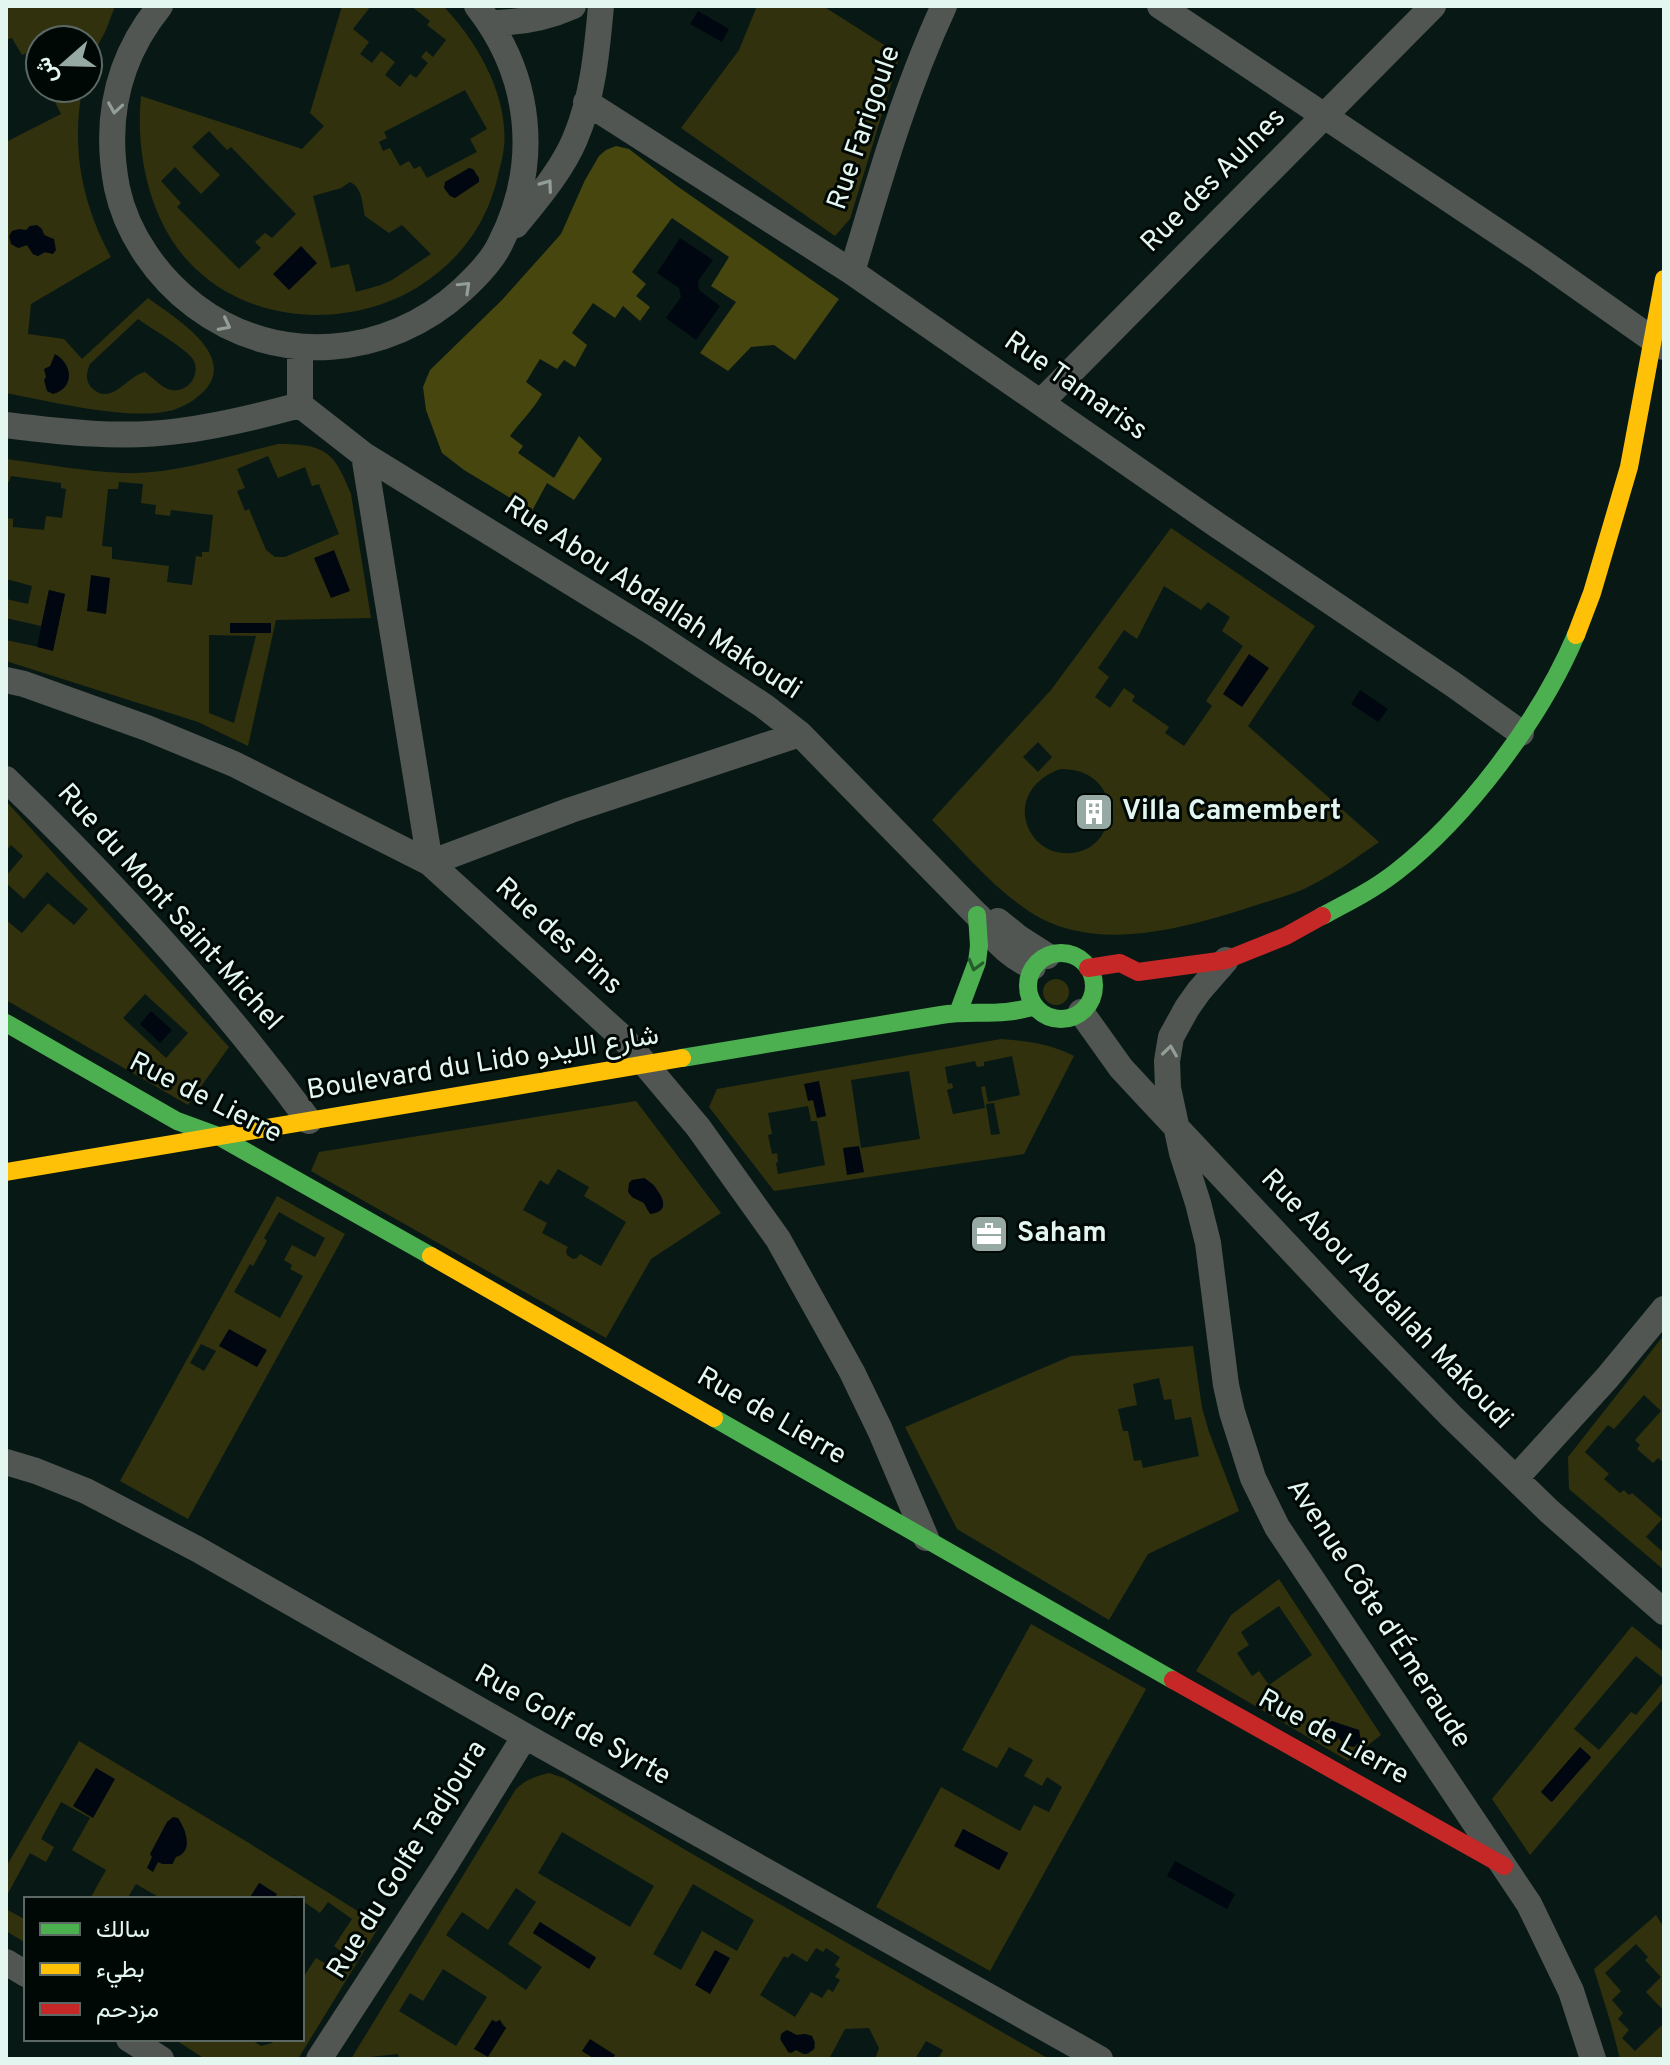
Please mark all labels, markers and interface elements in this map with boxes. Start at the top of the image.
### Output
north arrow [24,24,104,104]
street label: Rue Farigoule [820,41,910,215]
text: ش [30,53,65,87]
street label: Rue des Aulnes [1134,101,1294,261]
one-way arrow [107,102,124,115]
one-way arrow [537,179,551,193]
one-way arrow [456,282,470,296]
one-way arrow [217,315,232,330]
street label: Rue Tamariss [996,324,1154,450]
street label: Rue Abou Abdallah Makoudi [496,489,808,709]
street label: Rue du Mont Saint-Michel [48,777,290,1039]
building icon: Villa Camembert [1073,791,1115,833]
place label: Villa Camembert [1122,794,1341,830]
street label: Rue des Pins [487,870,629,1004]
one-way arrow [967,958,984,972]
street label: Boulevard du Lido شارع الليدو [304,1018,662,1110]
one-way arrow [1161,1044,1178,1058]
street label: Rue de Lierre [122,1045,288,1153]
street label: Rue Abou Abdallah Makoudi [1252,1162,1520,1438]
office icon: Saham [968,1213,1010,1255]
place label: Saham [1017,1216,1107,1252]
street label: Rue de Lierre [690,1360,852,1474]
street label: Avenue Côte d'Émeraude [1277,1471,1480,1756]
street label: Rue Golf de Syrte [468,1657,676,1795]
street label: Rue de Lierre [1251,1682,1415,1794]
street label: Rue du Golfe Tadjoura [320,1734,496,1986]
legend [24,1897,304,2041]
text: سالك [96,1916,150,1946]
text: بطيء [96,1956,145,1988]
text: مزدحم [96,1996,159,2026]

